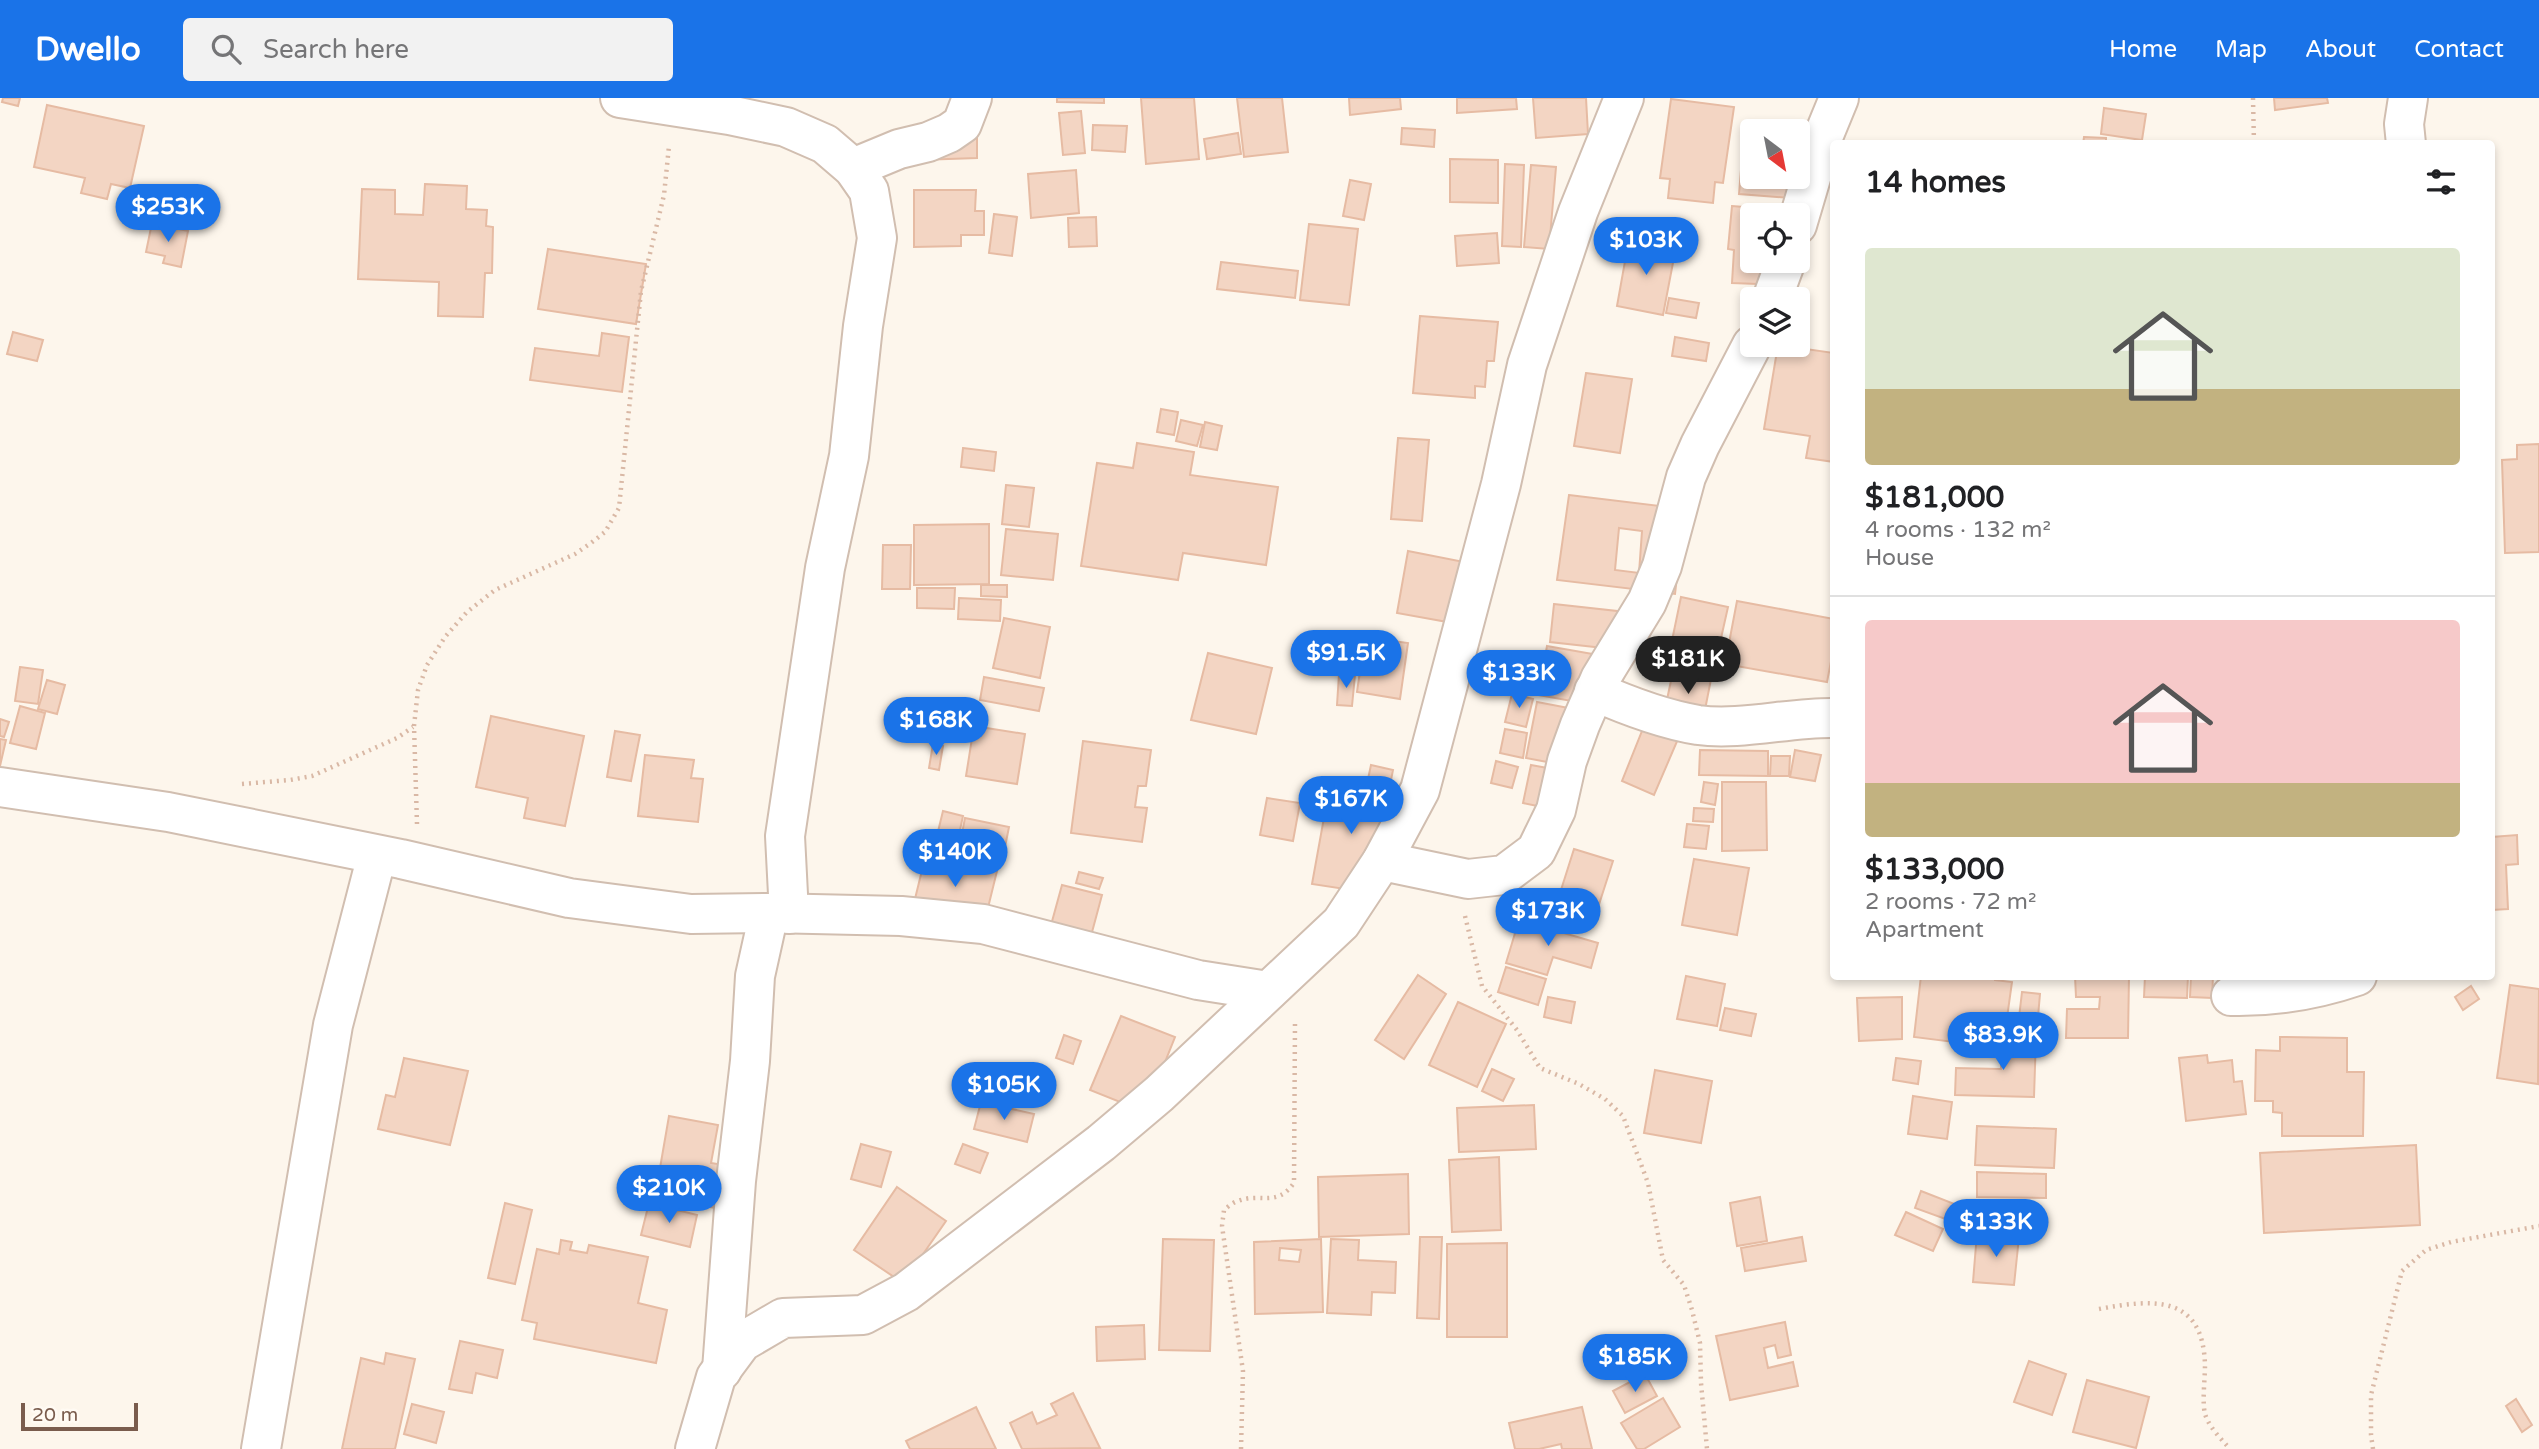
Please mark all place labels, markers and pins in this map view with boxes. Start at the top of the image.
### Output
pin: $253K [119,184,217,244]
pin: $103K [1597,218,1695,277]
pin: $91.5K [1289,630,1403,690]
pin: $181K [1639,636,1737,696]
pin: $133K [1470,650,1568,710]
pin: $168K [887,698,985,757]
pin: $167K [1302,776,1400,836]
pin: $140K [906,830,1004,889]
pin: $173K [1499,888,1597,948]
pin: $83.9K [1946,1012,2060,1072]
pin: $105K [955,1062,1053,1122]
pin: $210K [620,1166,718,1225]
pin: $133K [1947,1200,2045,1259]
pin: $185K [1586,1334,1684,1394]

